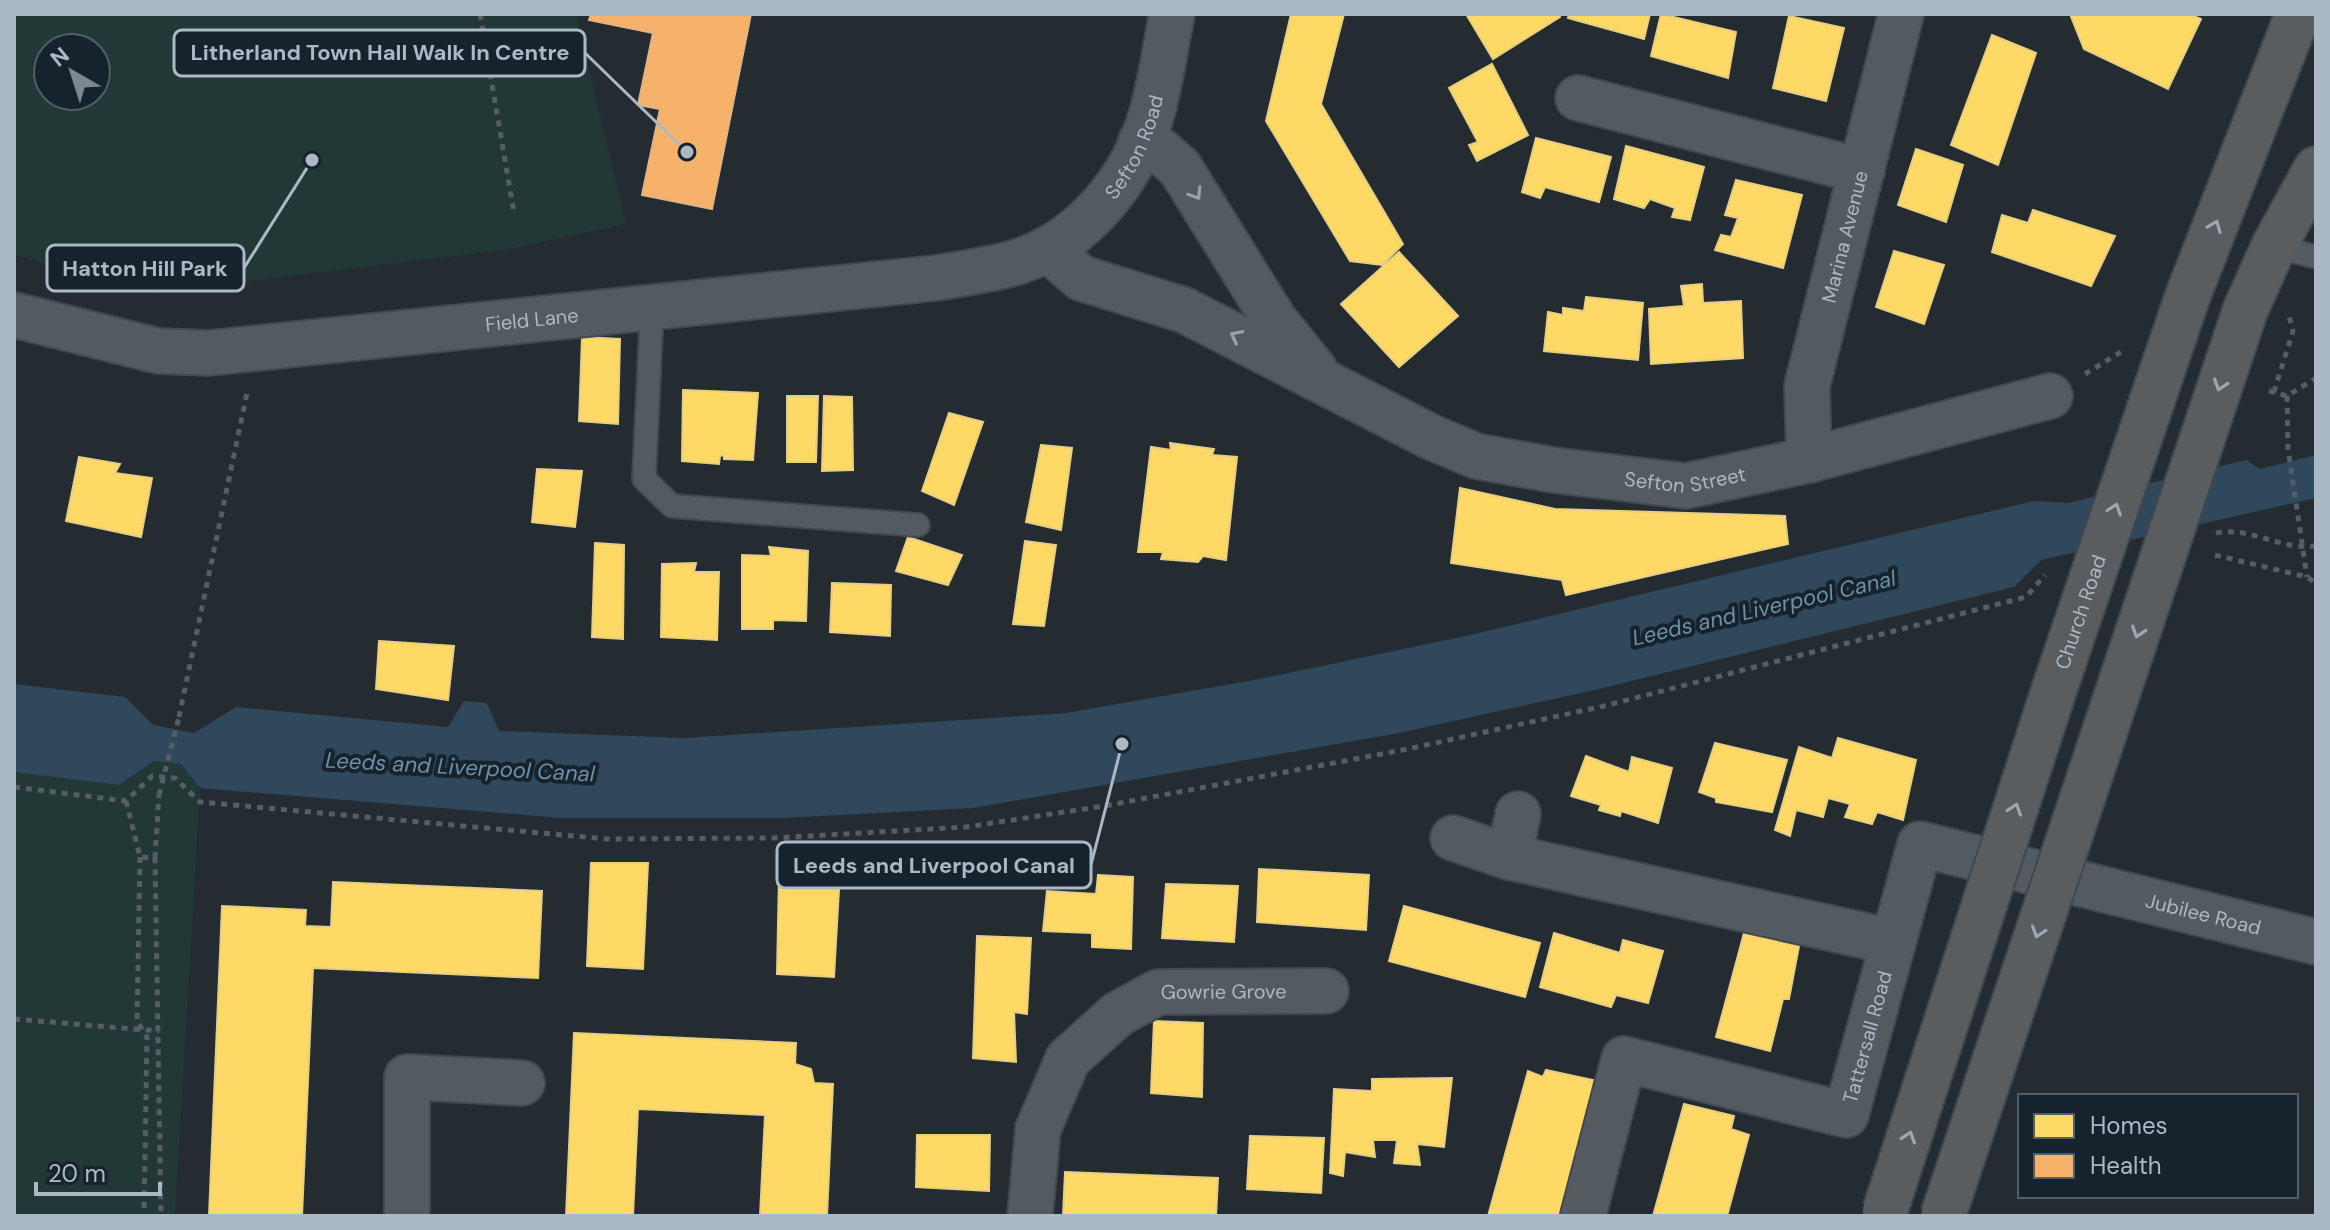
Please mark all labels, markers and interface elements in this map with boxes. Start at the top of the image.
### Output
callout: Litherland Town Hall Walk In Centre [174,30,585,76]
north arrow [32,32,112,112]
text: Litherland Town Hall Walk In Centre [190,38,570,67]
text: N [44,41,75,73]
street label: Sefton Road [1099,92,1169,204]
street label: Marina Avenue [1816,168,1874,306]
one-way arrow [1186,185,1201,200]
one-way arrow [2206,220,2222,234]
callout: Hatton Hill Park [47,245,244,291]
text: Hatton Hill Park [62,254,228,283]
street label: Field Lane [484,302,580,337]
one-way arrow [1229,330,1244,346]
one-way arrow [2214,378,2230,392]
street label: Sefton Street [1623,461,1748,499]
one-way arrow [2106,503,2122,517]
street label: Church Road [2049,551,2112,673]
water label: Leeds and Liverpool Canal [1629,563,1900,652]
one-way arrow [2131,625,2147,638]
water label: Leeds and Liverpool Canal [325,745,597,789]
one-way arrow [2006,803,2022,817]
callout: Leeds and Liverpool Canal [777,842,1091,888]
text: Leeds and Liverpool Canal [793,851,1075,880]
street label: Jubilee Road [2143,887,2264,941]
one-way arrow [2032,924,2048,938]
street label: Tattersall Road [1837,968,1898,1106]
street label: Gowrie Grove [1161,978,1287,1005]
legend [2018,1094,2298,1198]
text: Homes [2090,1110,2168,1141]
one-way arrow [1900,1130,1916,1144]
scale bar [36,1146,160,1196]
text: Health [2090,1150,2162,1181]
text: 20 m [48,1158,106,1189]

